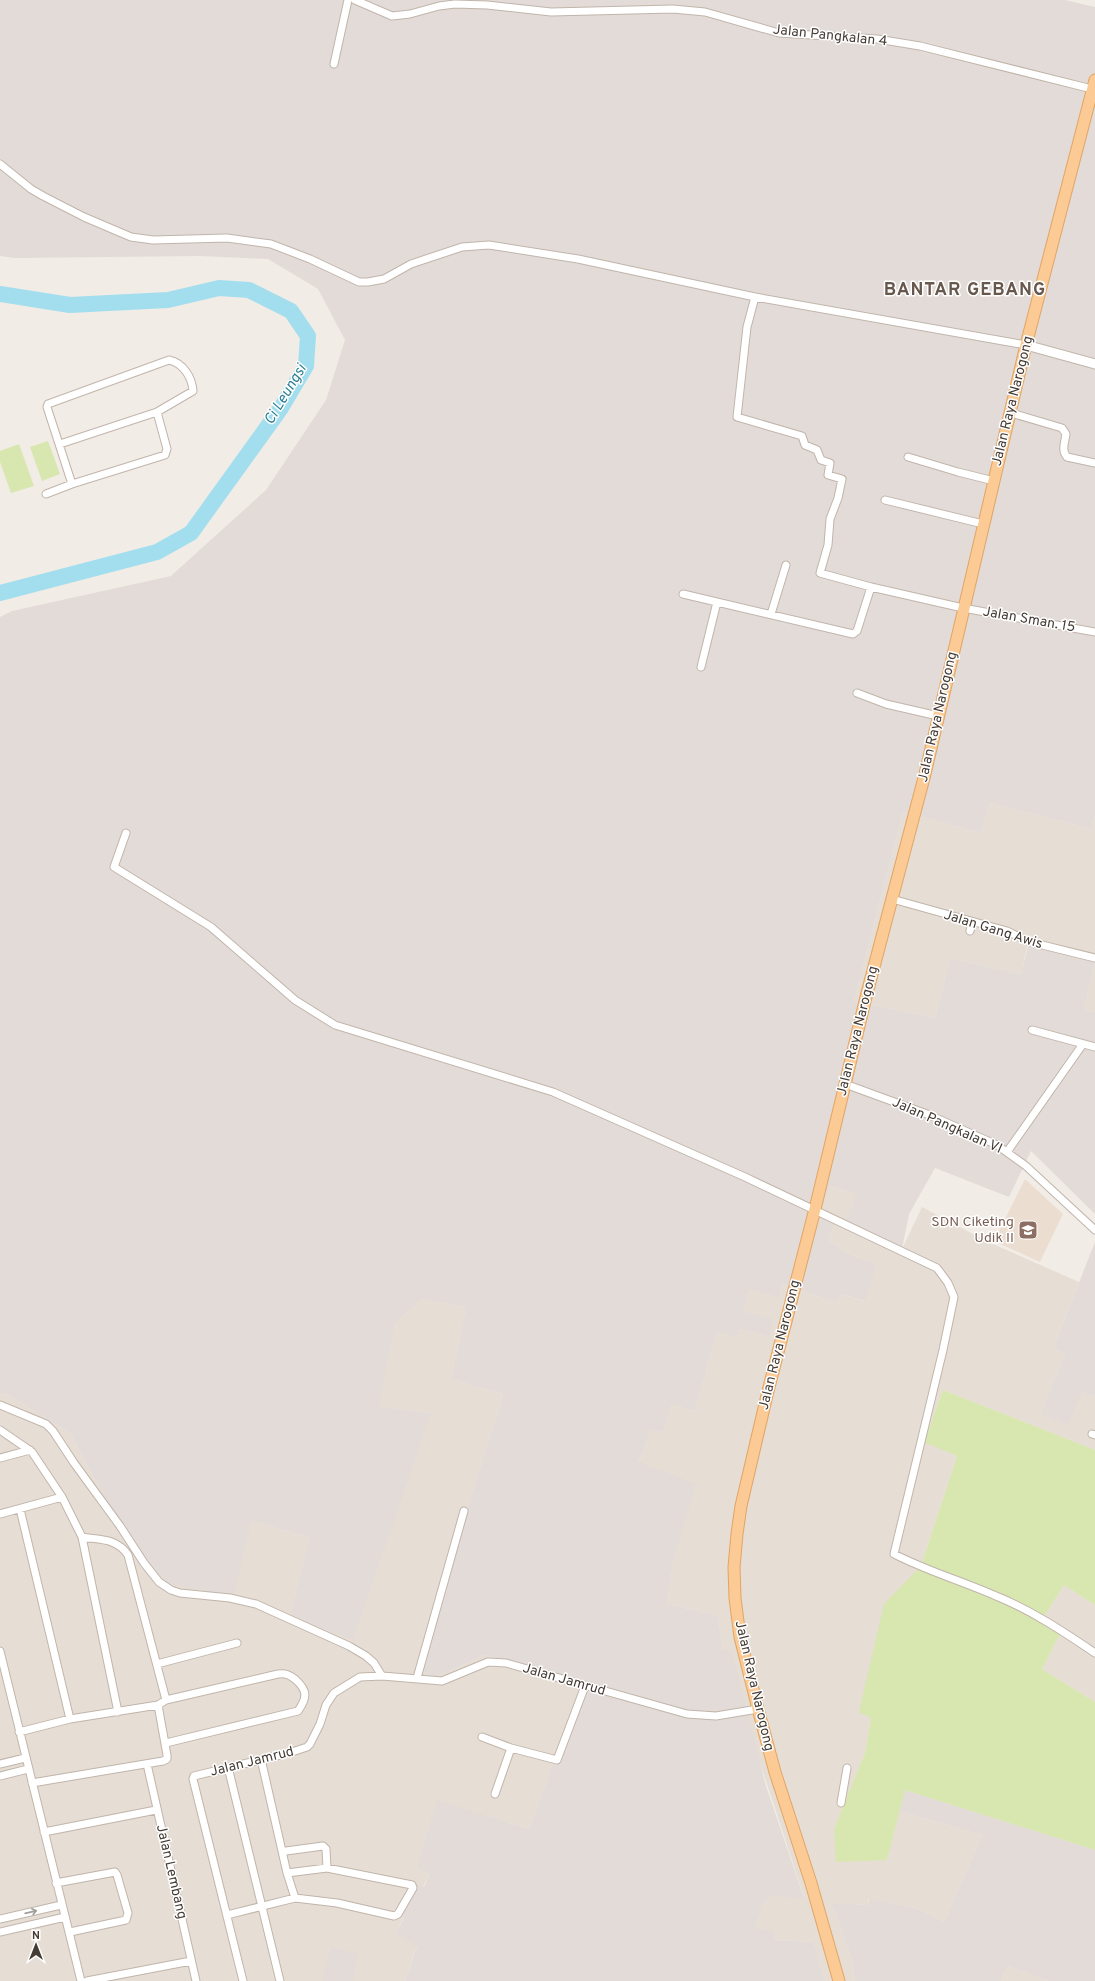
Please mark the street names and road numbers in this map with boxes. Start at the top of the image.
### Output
street label: Jalan Pangkalan 4 [772,22,888,50]
street label: Jalan Raya Narogong [989,334,1037,468]
street label: Jalan Sman. 15 [981,604,1077,636]
street label: Jalan Raya Narogong [915,650,961,784]
street label: Jalan Gang Awis [942,907,1044,953]
street label: Jalan Raya Narogong [834,964,882,1098]
street label: Jalan Pangkalan VI [889,1094,1005,1158]
street label: Jalan Raya Narogong [756,1278,804,1412]
street label: Jalan Raya Narogong [731,1619,777,1753]
street label: Jalan Jamrud [521,1660,607,1700]
street label: Jalan Jamrud [208,1743,296,1781]
street label: Jalan Lembang [152,1823,190,1921]

